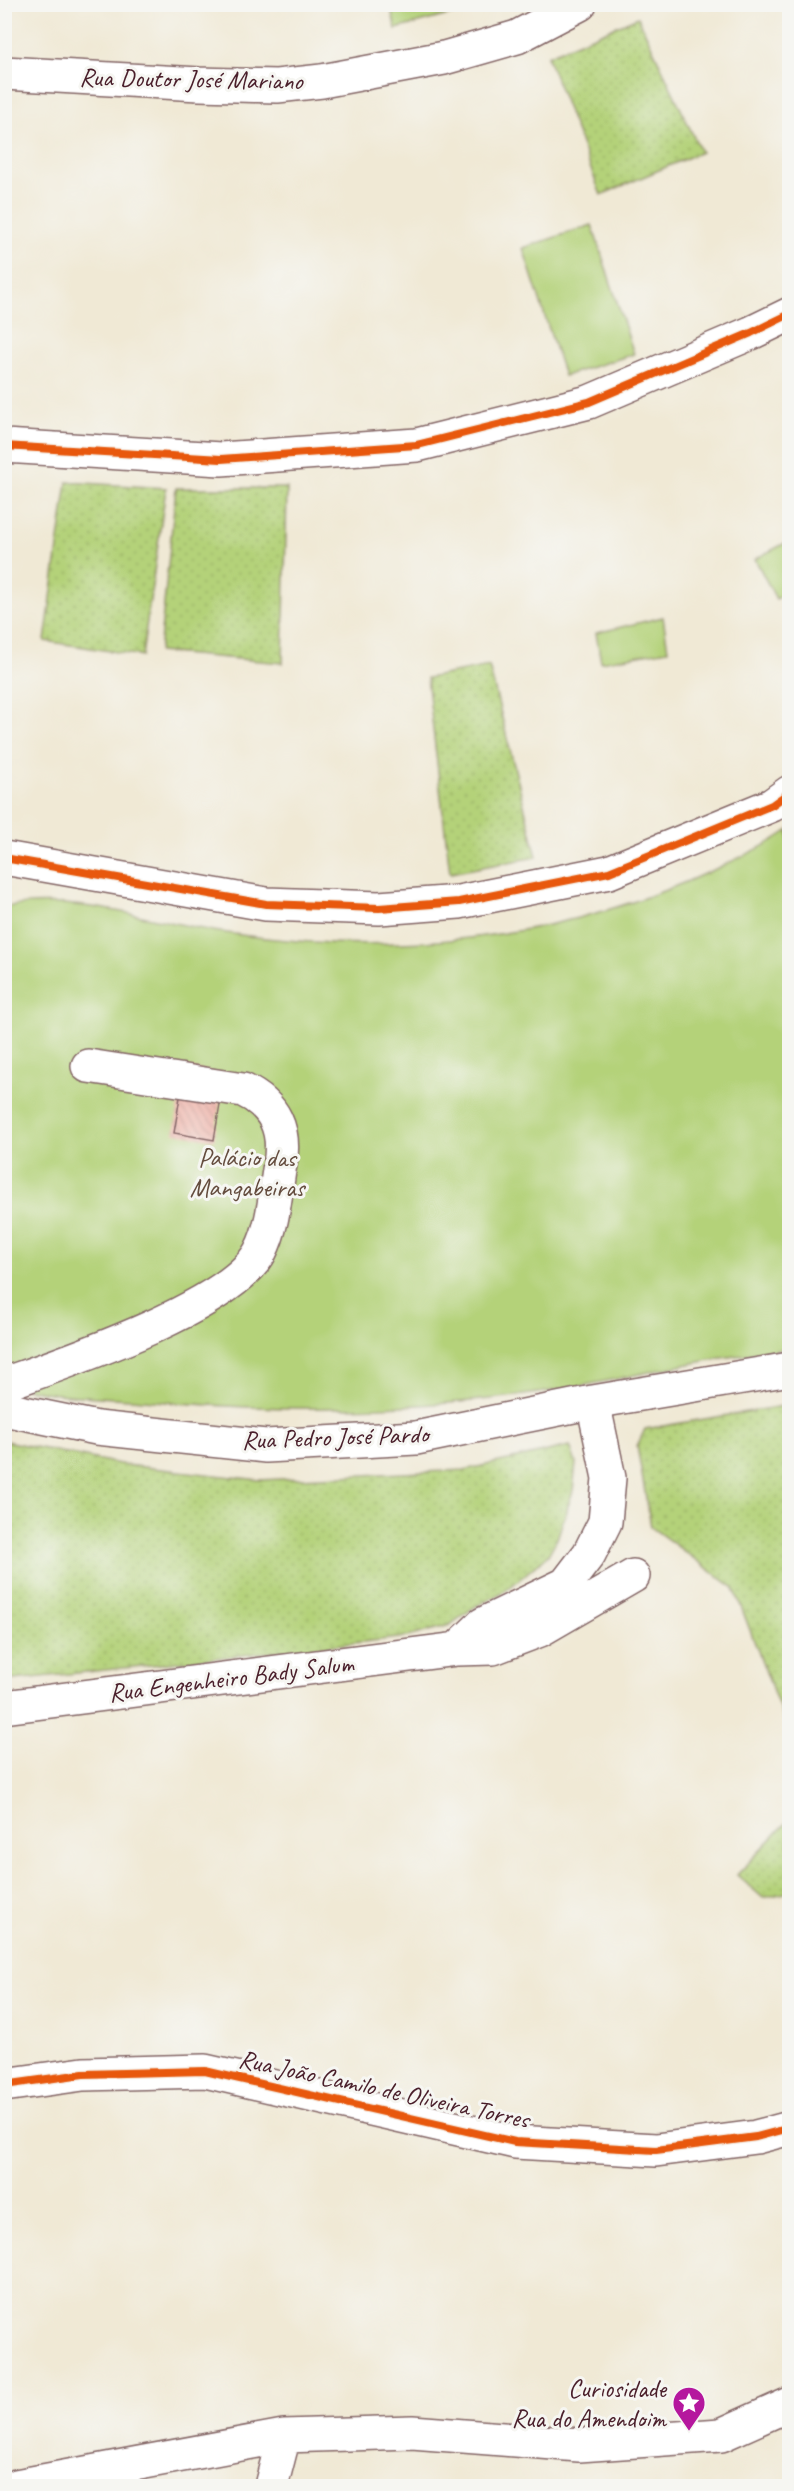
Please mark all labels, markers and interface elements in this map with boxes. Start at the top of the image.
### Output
street label: Rua Doutor José Mariano [79,61,305,97]
park label: Palácio das Mangabeiras [190,1141,306,1204]
street label: Rua Pedro José Pardo [241,1417,432,1457]
street label: Rua Engenheiro Bady Salum [107,1646,357,1709]
street label: Rua João Camilo de Oliveira Torres [236,2042,534,2136]
place label: Curiosidade Rua do Amendoim [512,2372,668,2435]
place icon: Curiosidade Rua do Amendoim [671,2385,707,2432]

